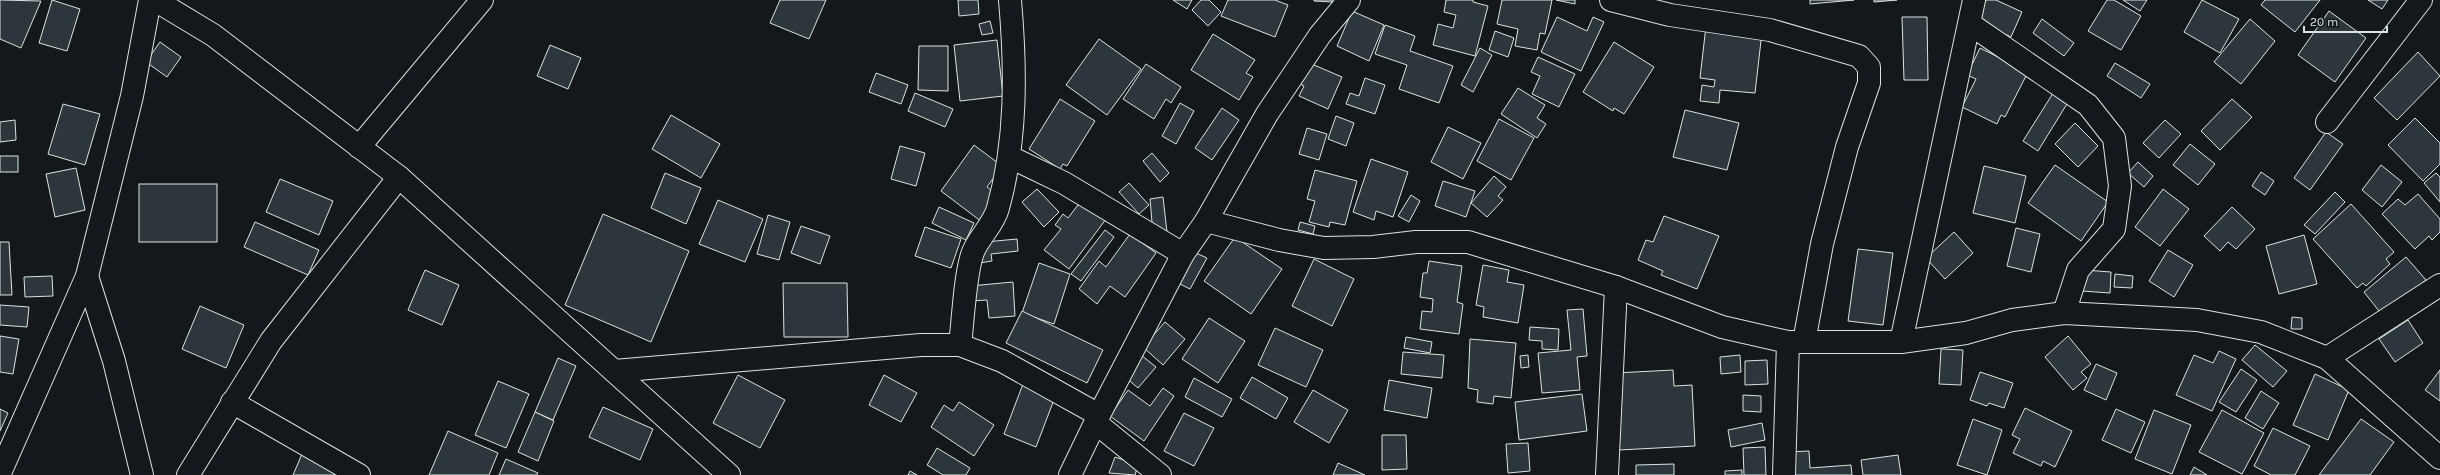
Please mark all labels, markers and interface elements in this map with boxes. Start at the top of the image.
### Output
scale bar [2304,8,2387,34]
text: 20 m [2310,15,2338,29]

